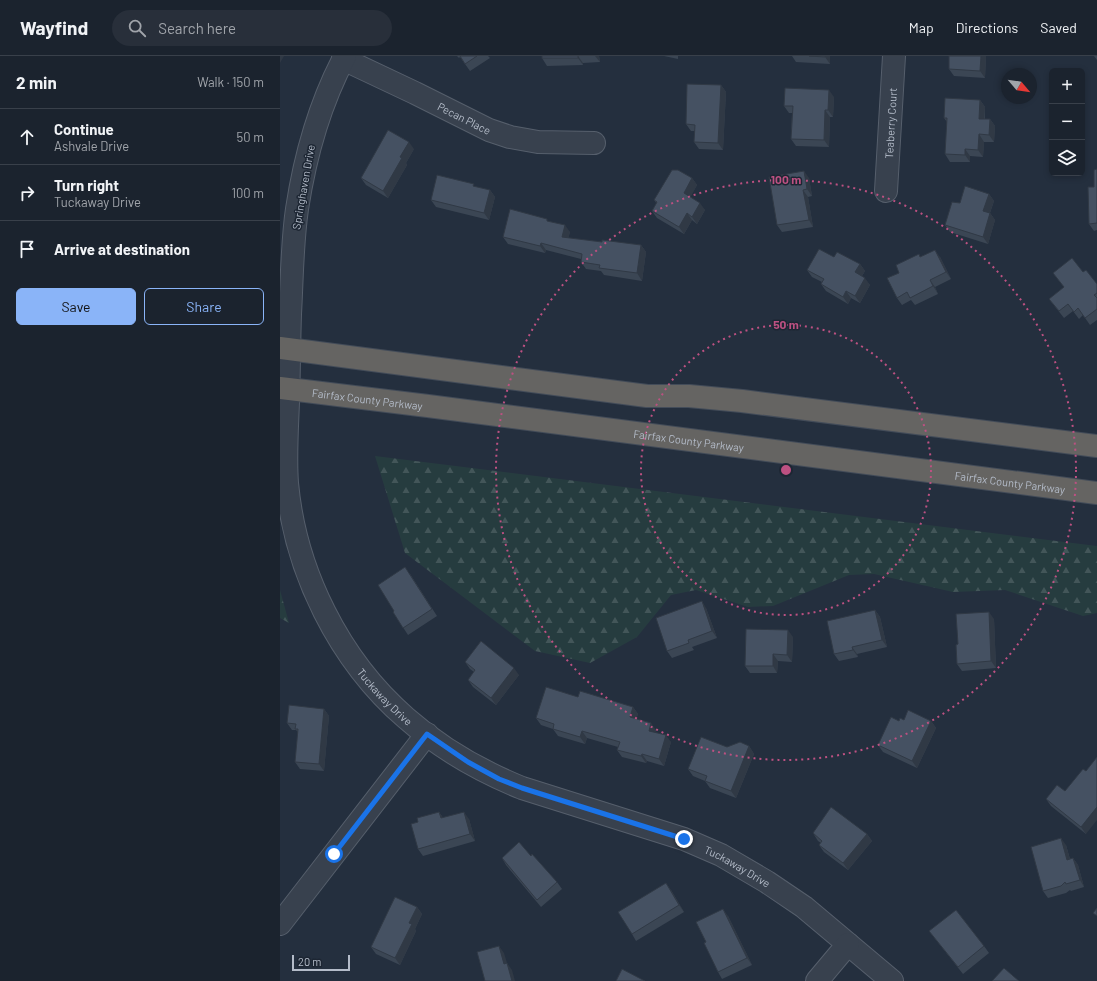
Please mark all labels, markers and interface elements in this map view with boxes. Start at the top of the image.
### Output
search box [112,10,392,46]
text: Wayfind [20,16,88,39]
icon: search [126,17,148,39]
text: Search here [158,19,236,37]
text: Map [909,19,934,36]
text: Directions [956,19,1018,36]
text: Saved [1040,19,1077,36]
north arrow [1001,68,1037,104]
map controls [1049,68,1085,176]
button: + [1049,68,1085,104]
text: 2 min [16,72,57,92]
text: Walk · 150 m [197,74,264,90]
street label: Teaberry Court [881,87,899,159]
street label: Pecan Place [436,99,493,137]
button: − [1049,104,1085,140]
text: Continue [54,120,114,138]
icon: ahead [16,126,38,148]
text: 50 m [237,129,264,145]
text: Ashvale Drive [54,138,129,154]
button: layers [1049,140,1085,176]
street label: Springhaven Drive [289,143,317,231]
text: 100 m [771,172,801,186]
text: Turn right [54,176,119,194]
icon: right [16,182,38,204]
text: 100 m [231,185,264,201]
text: Tuckaway Drive [54,194,141,210]
icon: arrive [16,238,38,260]
text: Arrive at destination [54,240,190,258]
button: Save [16,288,136,325]
button: Share [144,288,264,325]
text: 50 m [773,317,799,331]
street label: Fairfax County Parkway [311,385,423,412]
street label: Fairfax County Parkway [633,426,745,454]
centre of rings [779,463,793,477]
street label: Fairfax County Parkway [954,468,1066,495]
street label: Tuckaway Drive [355,665,415,727]
route end [675,830,693,848]
street label: Tuckaway Drive [703,842,773,889]
route start [325,845,343,863]
scale bar [292,953,350,972]
text: 20 m [298,955,321,968]

